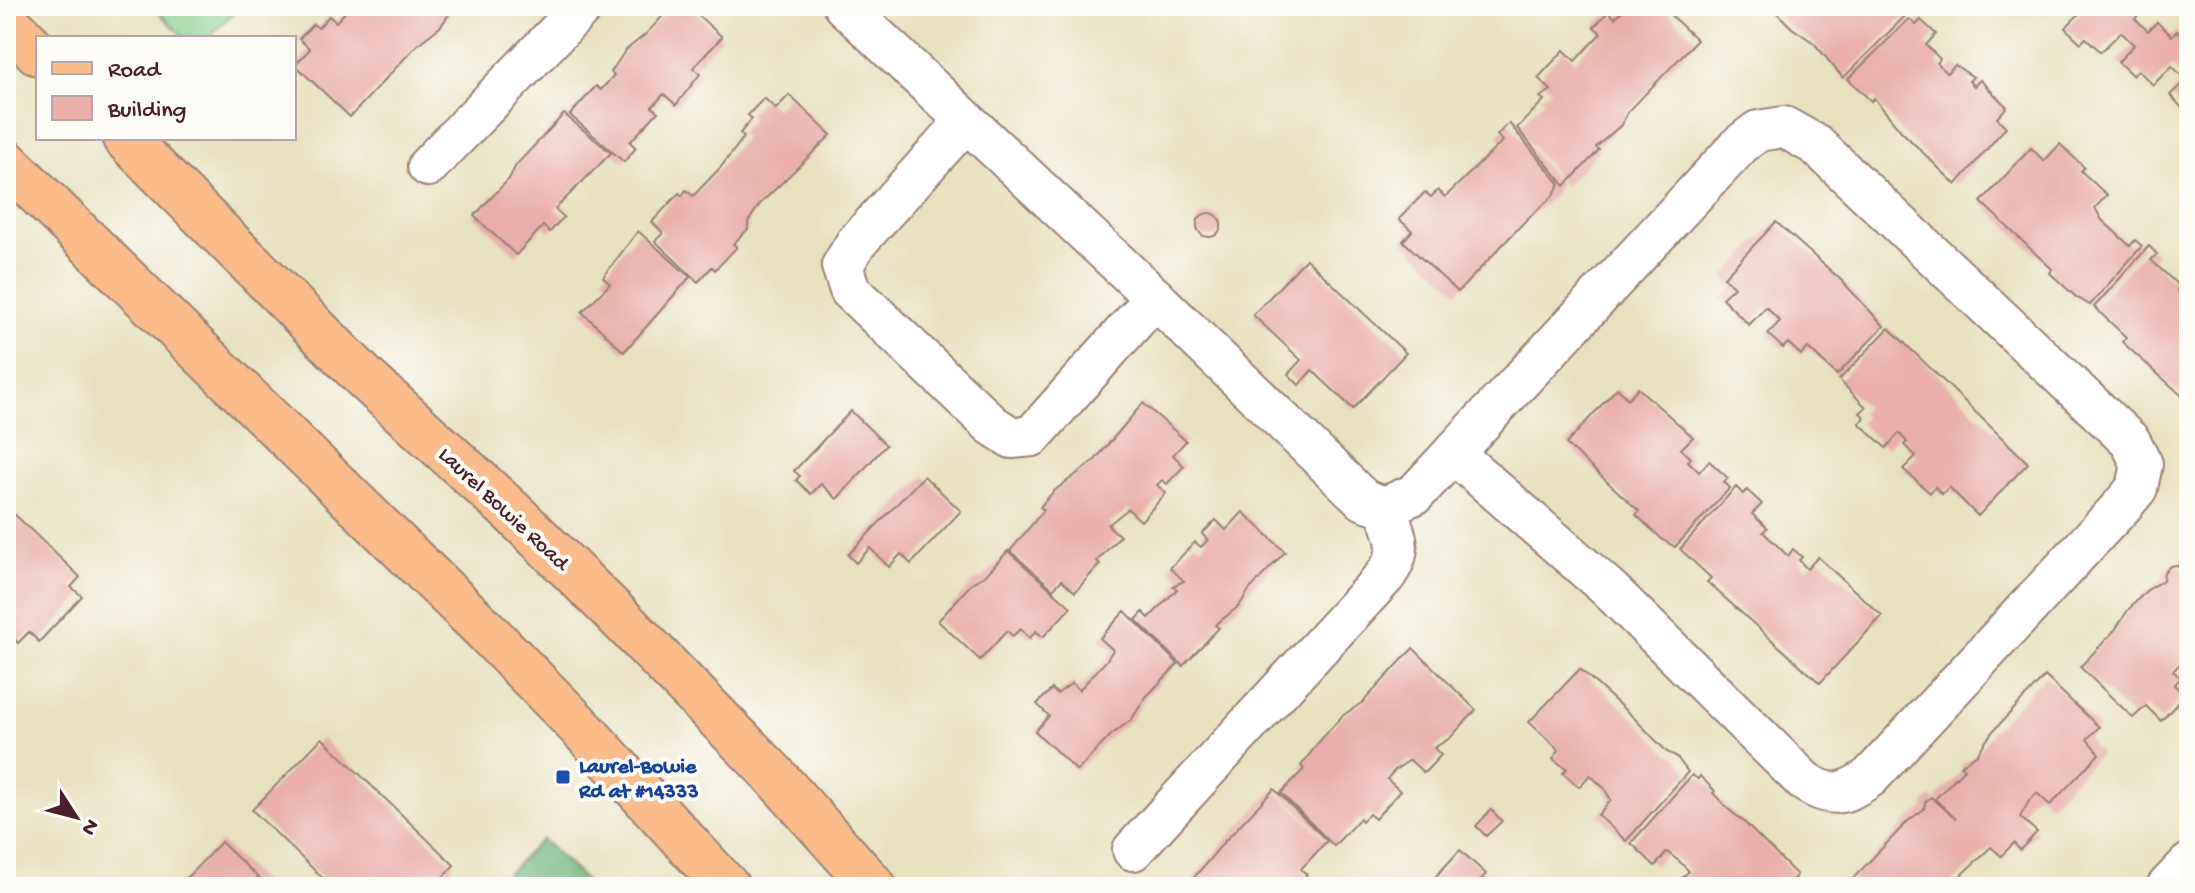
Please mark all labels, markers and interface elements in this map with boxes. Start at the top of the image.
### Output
legend [36,36,296,140]
text: Road [108,57,162,86]
text: Building [107,97,186,126]
street label: Laurel Bowie Road [432,443,574,578]
place label: Laurel-Bowie Rd at #14333 [578,755,699,806]
marker: Laurel-Bowie Rd at #14333 [554,768,572,786]
north arrow [36,777,116,857]
text: N [74,813,104,840]

